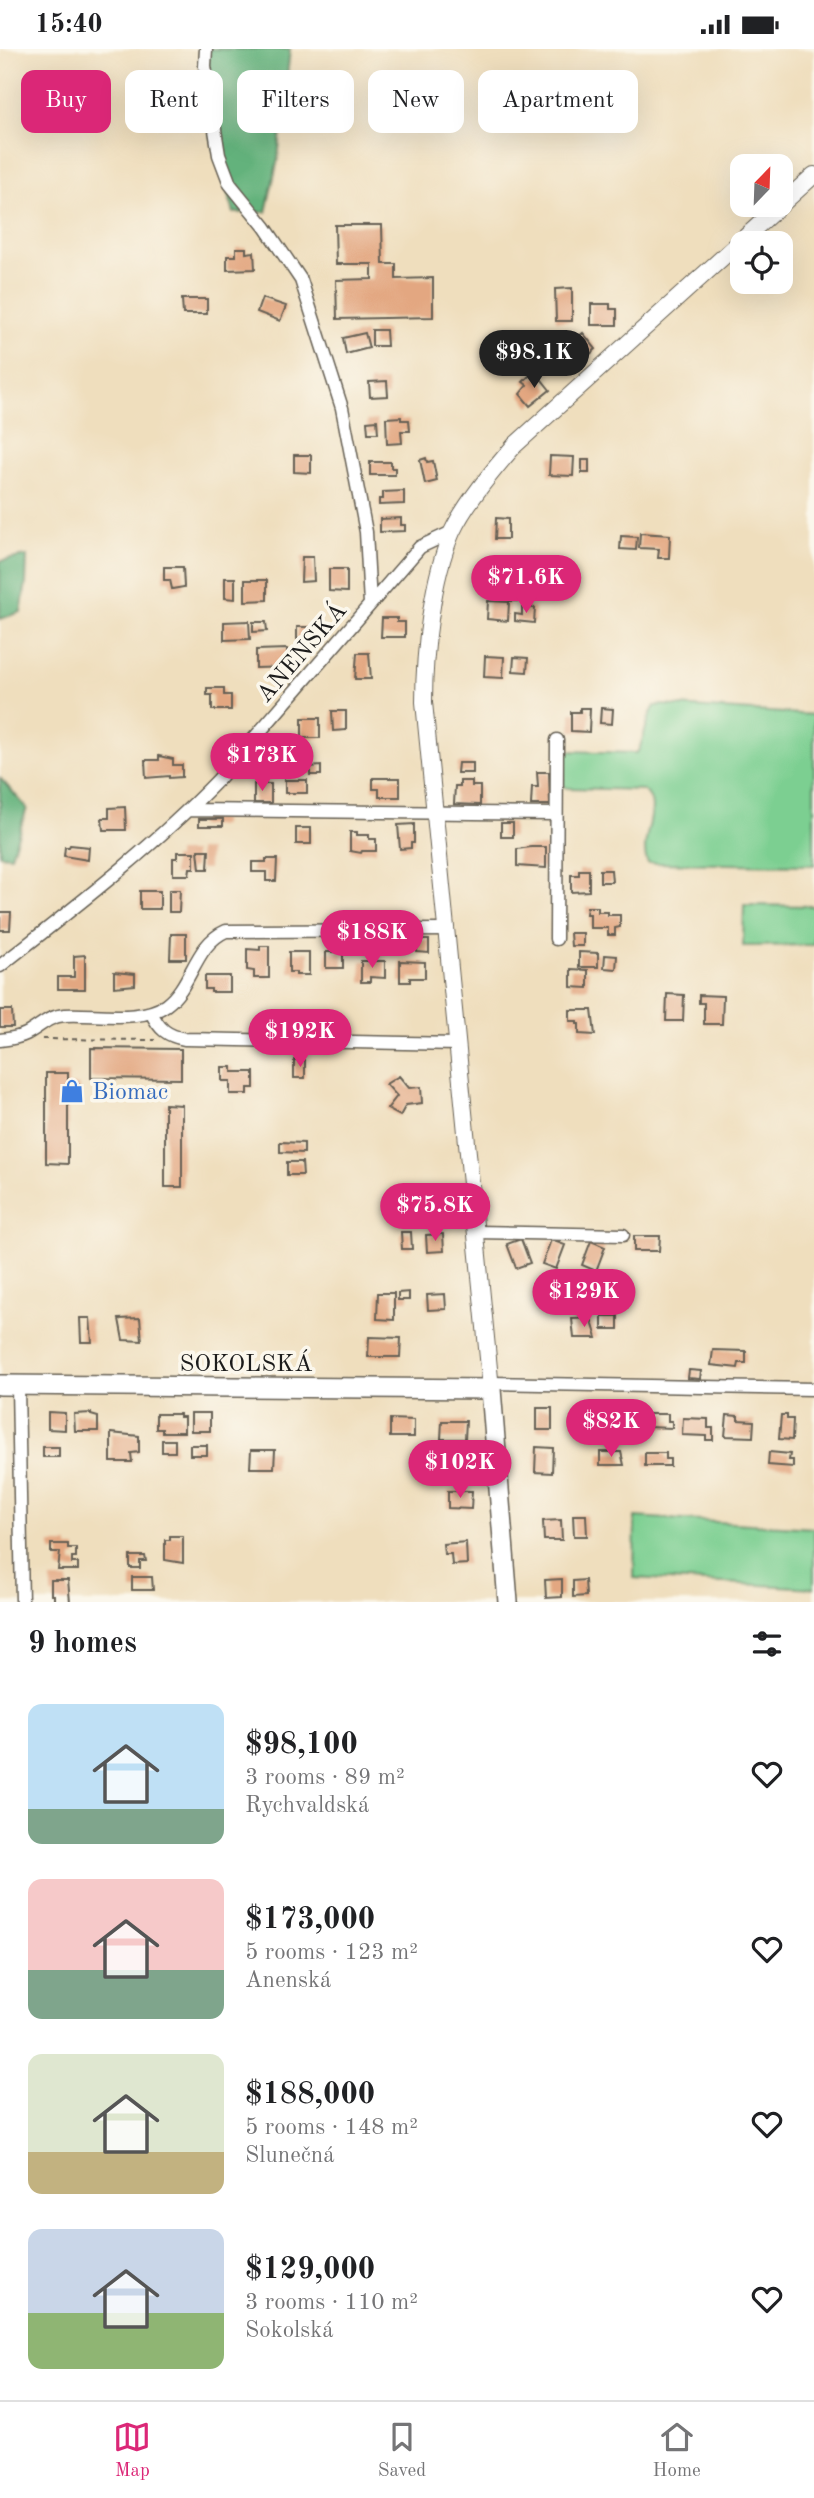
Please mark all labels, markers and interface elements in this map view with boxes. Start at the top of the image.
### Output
text: 15:40 [35,12,103,38]
chip: Buy [21,70,111,133]
chip: Rent [125,70,223,133]
chip: Filters [237,70,354,133]
chip: New [368,70,464,133]
chip: Apartment [478,70,638,133]
north arrow [730,154,793,217]
map controls [730,154,793,294]
button: locate [730,231,793,294]
pin: $98.1K [477,331,591,390]
text: $98.1K [495,341,573,364]
pin: $71.6K [469,555,583,615]
text: $71.6K [487,566,565,589]
street label: ANENSKÁ [250,596,352,708]
pin: $173K [213,733,311,793]
text: $173K [226,744,298,767]
pin: $188K [323,911,421,970]
text: $188K [336,921,408,944]
pin: $192K [251,1009,349,1069]
text: $192K [264,1020,336,1043]
shop icon: Biomac [58,1077,86,1105]
place label: Biomac [92,1081,168,1105]
pin: $75.8K [378,1183,492,1243]
text: $75.8K [396,1194,474,1217]
pin: $129K [535,1269,633,1329]
text: $129K [548,1280,620,1303]
street label: SOKOLSKÁ [179,1349,313,1377]
pin: $82K [570,1399,652,1459]
text: $82K [582,1410,640,1433]
pin: $102K [411,1441,509,1500]
text: $102K [424,1451,496,1474]
icon: filters [748,1625,786,1663]
text: 9 homes [28,1629,137,1659]
text: $98,100 [245,1730,358,1760]
icon: home [84,1732,168,1816]
icon: heart [748,1755,786,1793]
text: 3 rooms · 89 m² [245,1766,405,1789]
text: Rychvaldská [245,1794,369,1817]
text: $173,000 [245,1905,375,1935]
icon: home [84,1907,168,1991]
icon: heart [748,1930,786,1968]
text: 5 rooms · 123 m² [245,1941,418,1964]
text: Anenská [245,1969,331,1992]
text: $188,000 [245,2080,375,2110]
icon: home [84,2082,168,2166]
icon: heart [748,2105,786,2143]
text: 5 rooms · 148 m² [245,2116,418,2139]
text: Slunečná [245,2144,335,2167]
text: $129,000 [245,2255,375,2285]
icon: home [84,2257,168,2341]
icon: heart [748,2280,786,2318]
text: 3 rooms · 110 m² [245,2291,418,2314]
text: Sokolská [245,2319,334,2342]
tab: Map [113,2418,151,2483]
tab: Saved [378,2418,426,2483]
tab: Home [653,2418,701,2483]

